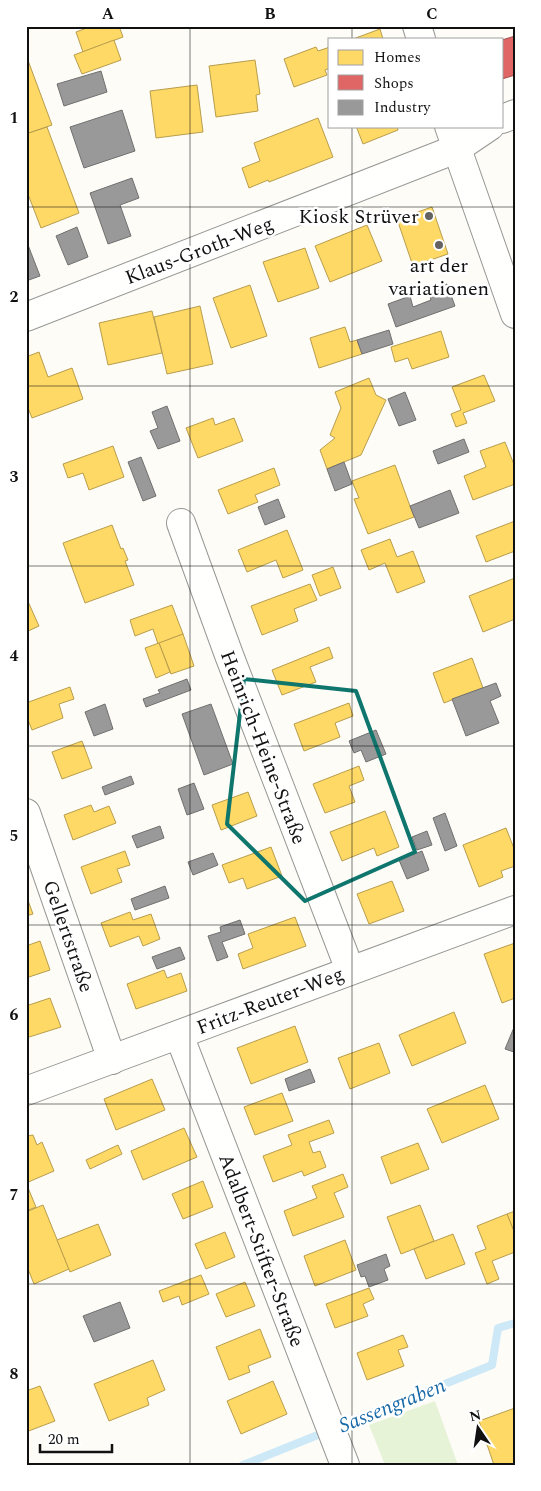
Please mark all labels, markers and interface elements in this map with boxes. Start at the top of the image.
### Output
text: A [102,2,115,26]
text: B [264,2,276,26]
text: C [426,2,438,26]
legend [328,38,504,128]
text: Homes [374,46,421,69]
text: Shops [374,72,414,95]
text: Industry [374,96,431,119]
text: 1 [10,106,18,130]
place label: Kiosk Strüver [298,202,419,232]
street label: Klaus-Groth-Weg [121,209,278,293]
marker: Kiosk Strüver [423,210,435,222]
marker: art der variationen [433,239,445,251]
place label: art der variationen [388,251,489,304]
text: 2 [10,285,19,309]
text: 3 [10,465,19,489]
text: 4 [10,644,19,668]
street label: Heinrich-Heine-Straße [212,646,314,849]
text: 5 [10,824,18,848]
street label: Gellertstraße [35,876,101,996]
street label: Fritz-Reuter-Weg [192,959,348,1043]
text: 6 [10,1003,19,1027]
street label: Adalbert-Stifter-Straße [210,1149,312,1352]
text: 7 [10,1183,19,1207]
text: 8 [10,1362,19,1386]
water label: Sassengraben [334,1370,451,1442]
north arrow [454,1404,504,1454]
text: N [467,1404,483,1427]
scale bar [40,1421,112,1453]
text: 20 m [48,1428,80,1451]

